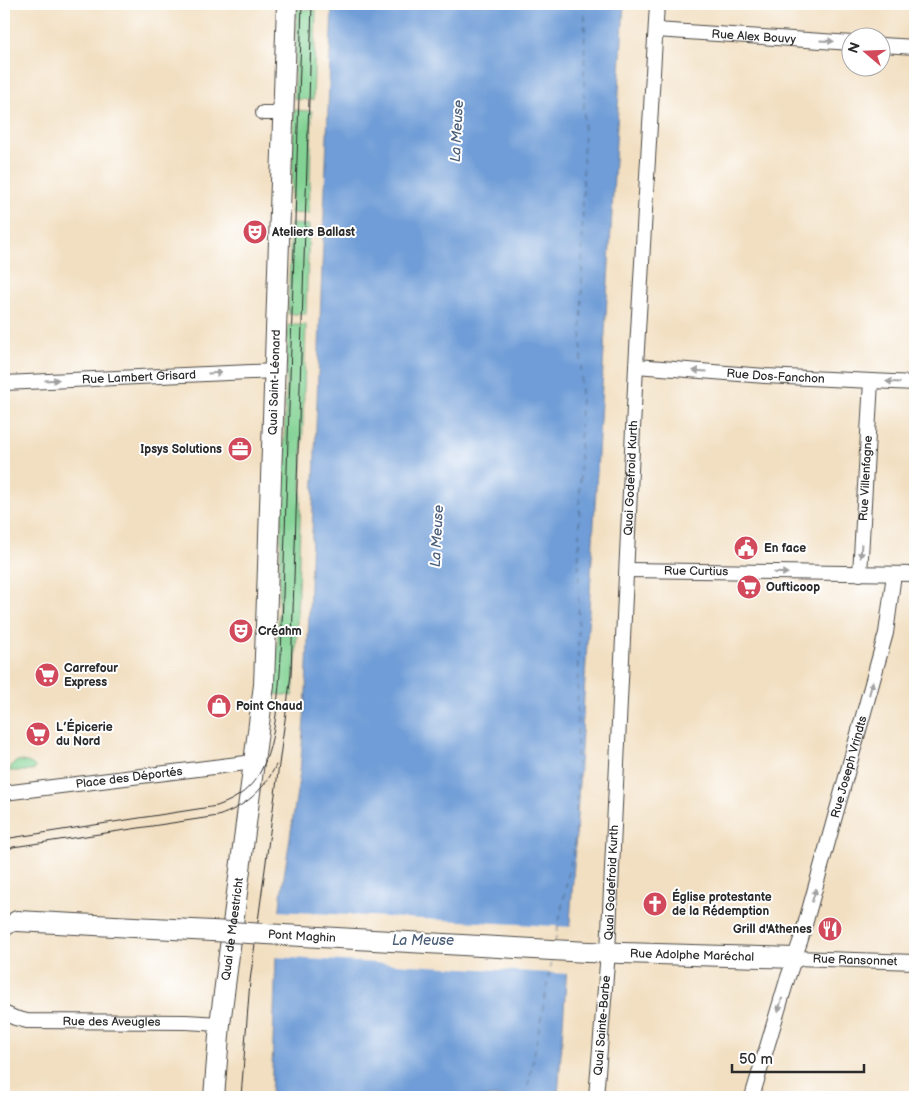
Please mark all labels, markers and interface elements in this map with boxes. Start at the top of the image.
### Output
street label: Rue Alex Bouvy [711,26,797,47]
north arrow [842,28,892,78]
one-way arrow [819,38,835,46]
text: N [844,40,864,56]
water label: La Meuse [447,99,467,163]
theatre icon: Ateliers Ballast [242,219,268,245]
place label: Ateliers Ballast [271,225,355,240]
street label: Quai Saint-Léonard [265,329,284,435]
street label: Rue Dos-Fanchon [726,366,825,386]
street label: Rue Lambert Grisard [81,367,196,387]
one-way arrow [692,367,708,375]
one-way arrow [207,368,223,376]
one-way arrow [45,376,61,384]
one-way arrow [885,377,901,385]
street label: Quai Godefroid Kurth [620,420,641,536]
street label: Rue Villenfagne [856,435,875,521]
office icon: Ipsys Solutions [227,436,253,462]
place label: Ipsys Solutions [140,442,222,457]
water label: La Meuse [427,504,447,568]
public building icon: En face [733,535,759,561]
place label: En face [764,541,806,556]
one-way arrow [856,544,864,560]
street label: Rue Curtius [664,563,728,579]
one-way arrow [773,569,789,577]
supermarket icon: Oufticoop [736,574,762,600]
place label: Oufticoop [766,580,820,595]
theatre icon: Créahm [228,618,254,644]
place label: Créahm [258,624,302,639]
place label: Carrefour Express [64,661,118,690]
supermarket icon: Carrefour Express [34,662,60,688]
one-way arrow [867,680,875,695]
shop icon: Point Chaud [206,693,232,719]
place label: Point Chaud [236,699,302,714]
street label: Rue Joseph Vrindts [827,714,870,820]
place label: L’Épicerie du Nord [56,718,113,749]
supermarket icon: L’Épicerie du Nord [25,721,51,747]
street label: Place des Déportés [75,763,183,792]
street label: Quai Godefroid Kurth [601,824,622,941]
street label: Quai de Maestricht [218,876,246,982]
one-way arrow [810,887,818,902]
place label: Église protestante de la Rédemption [672,888,772,919]
church icon: Église protestante de la Rédemption [642,891,668,917]
restaurant icon: Grill d'Athenes [817,916,843,942]
place label: Grill d'Athenes [733,922,812,937]
street label: Pont Maghin [268,927,336,945]
water label: La Meuse [392,932,454,949]
street label: Rue Adolphe Maréchal [630,946,754,964]
street label: Rue Ransonnet [812,951,898,969]
street label: Quai Sainte-Barbe [590,975,614,1076]
one-way arrow [775,998,783,1013]
street label: Rue des Aveugles [63,1014,161,1029]
scale bar [732,1041,864,1073]
text: 50 m [739,1050,773,1069]

